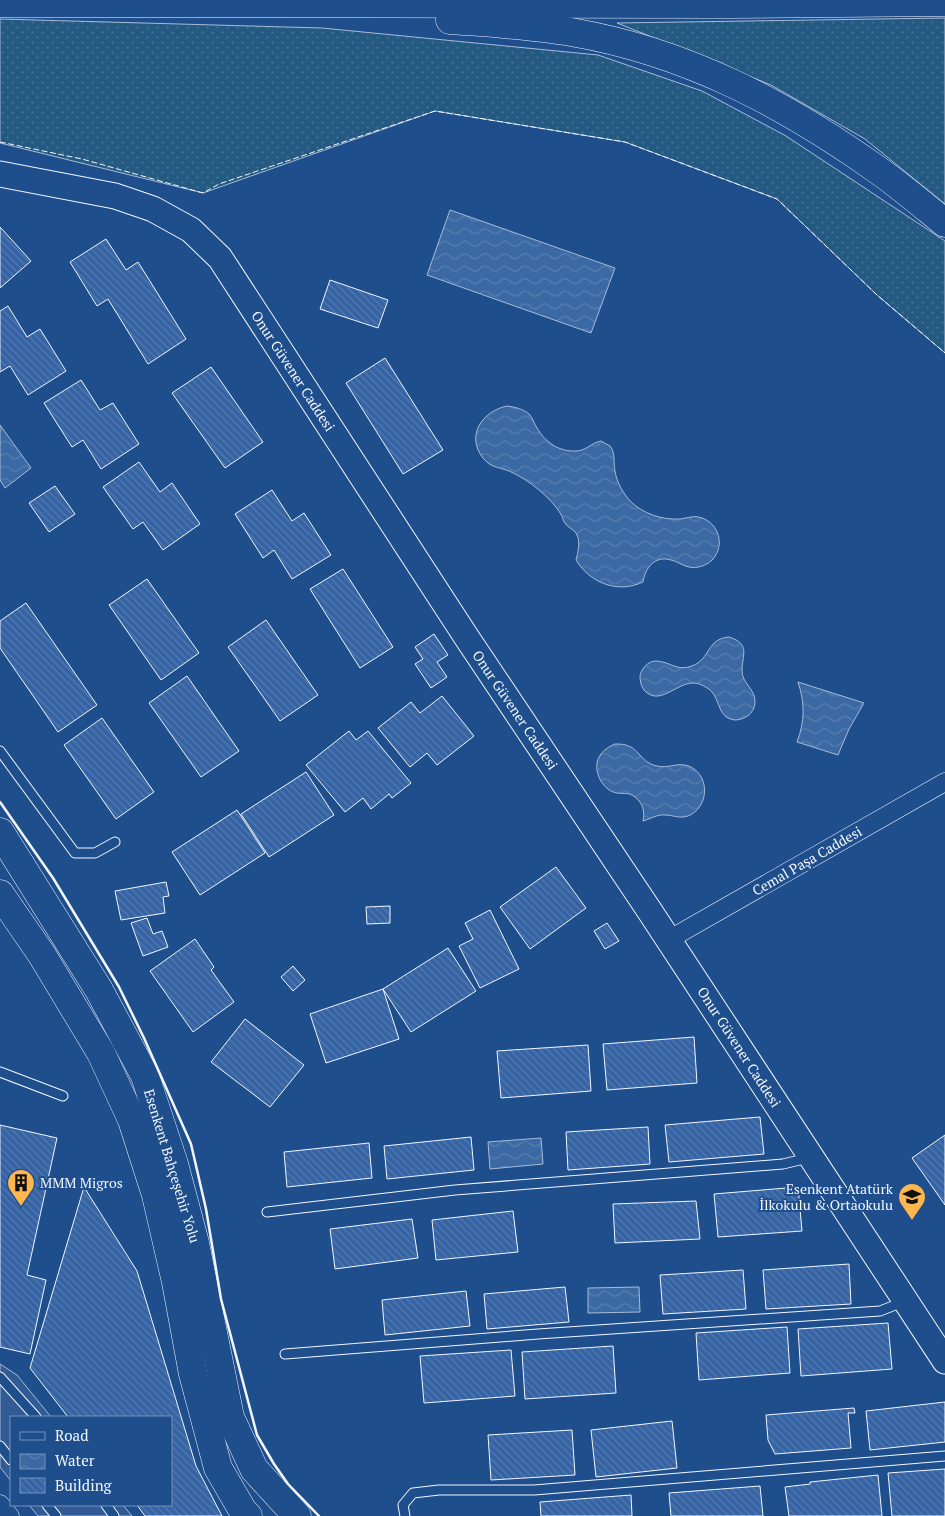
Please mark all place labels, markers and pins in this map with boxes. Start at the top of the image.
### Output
building icon: MMM Migros [6,1168,36,1207]
place label: MMM Migros [40,1173,123,1192]
place label: Esenkent Atatürk İlkokulu & Ortaokulu [759,1179,894,1214]
school or university icon: Esenkent Atatürk İlkokulu & Ortaokulu [897,1182,927,1221]

